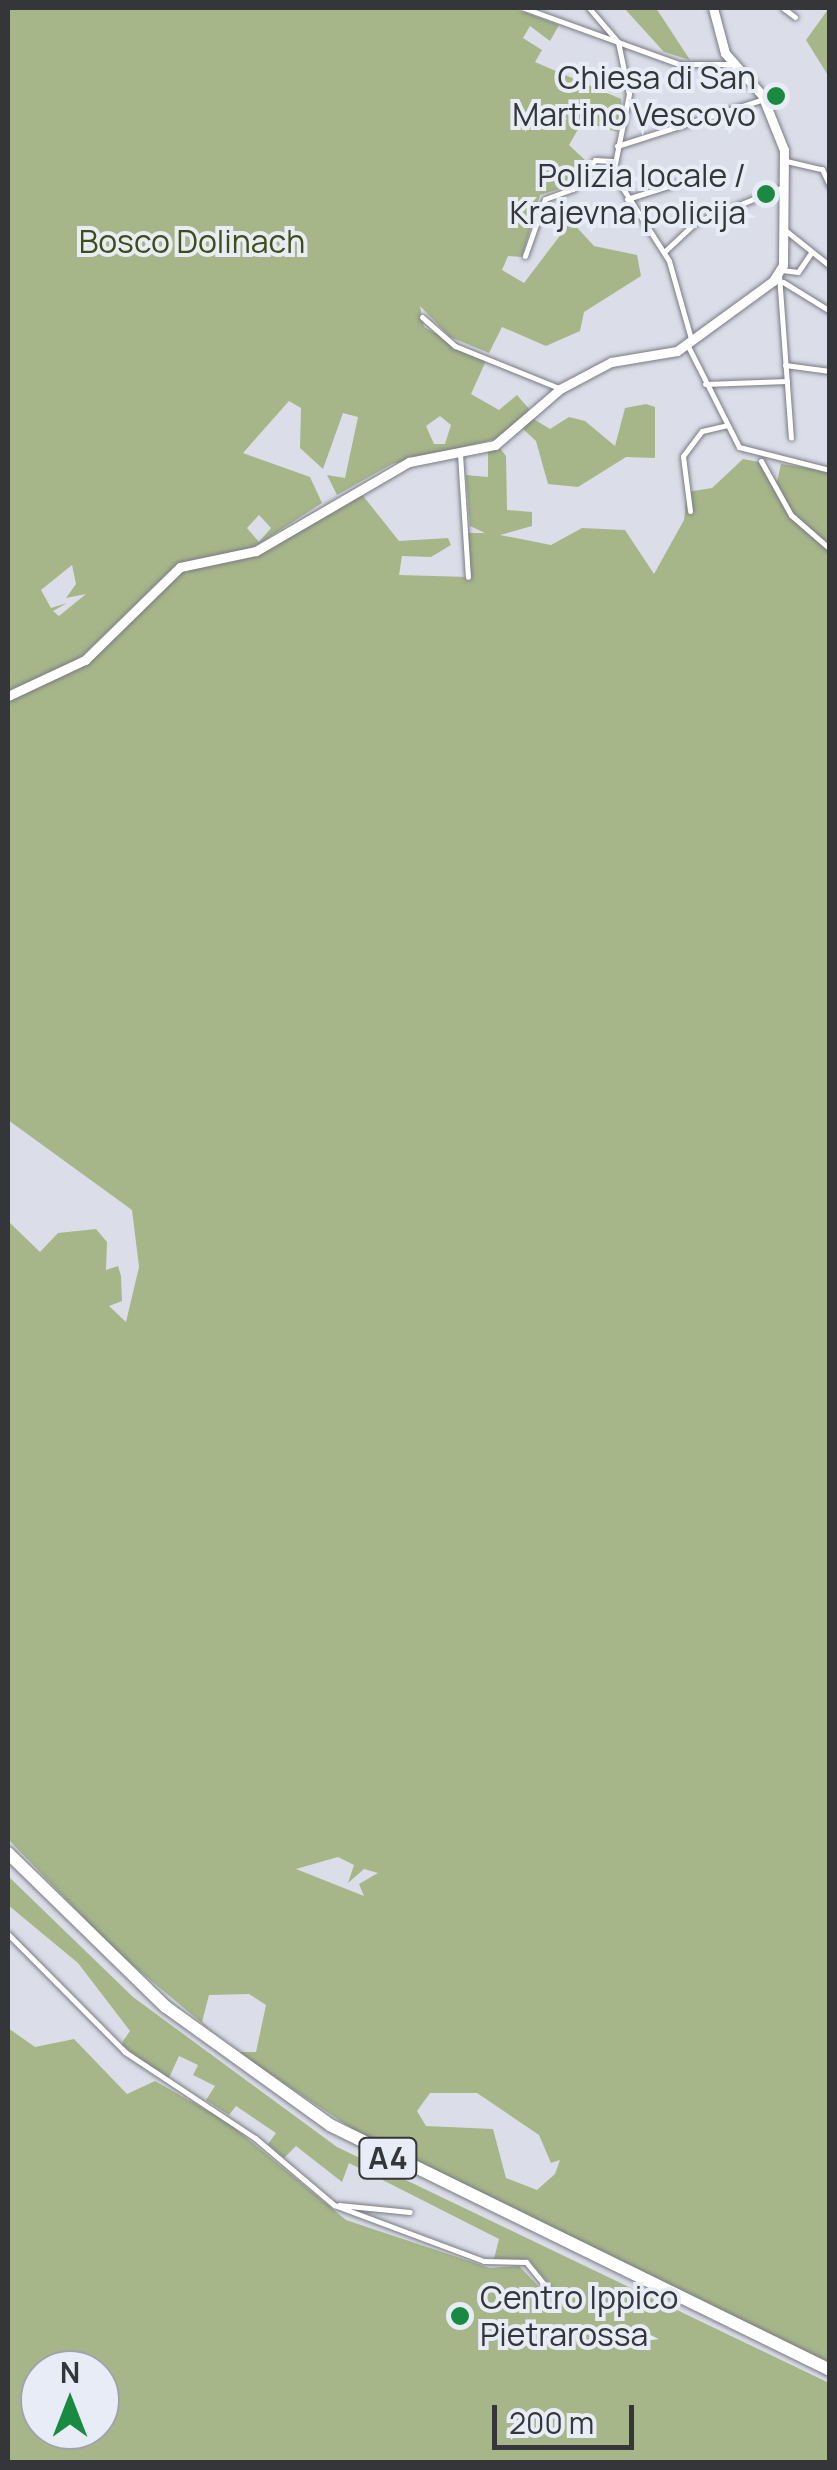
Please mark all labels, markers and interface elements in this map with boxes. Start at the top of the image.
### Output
place label: Chiesa di San Martino Vescovo [512,59,756,134]
marker: Chiesa di San Martino Vescovo [765,85,787,107]
place label: Polizia locale / Krajevna policija [510,157,746,232]
marker: Polizia locale / Krajevna policija [755,183,777,205]
park label: Bosco Dolinach [79,222,305,260]
road number: A4 [358,2133,418,2183]
place label: Centro Ippico Pietrarossa [480,2279,678,2354]
marker: Centro Ippico Pietrarossa [449,2305,471,2327]
north arrow [20,2350,120,2450]
text: N [60,2353,80,2391]
scale bar [497,2385,640,2447]
text: 200 m [509,2402,594,2443]

